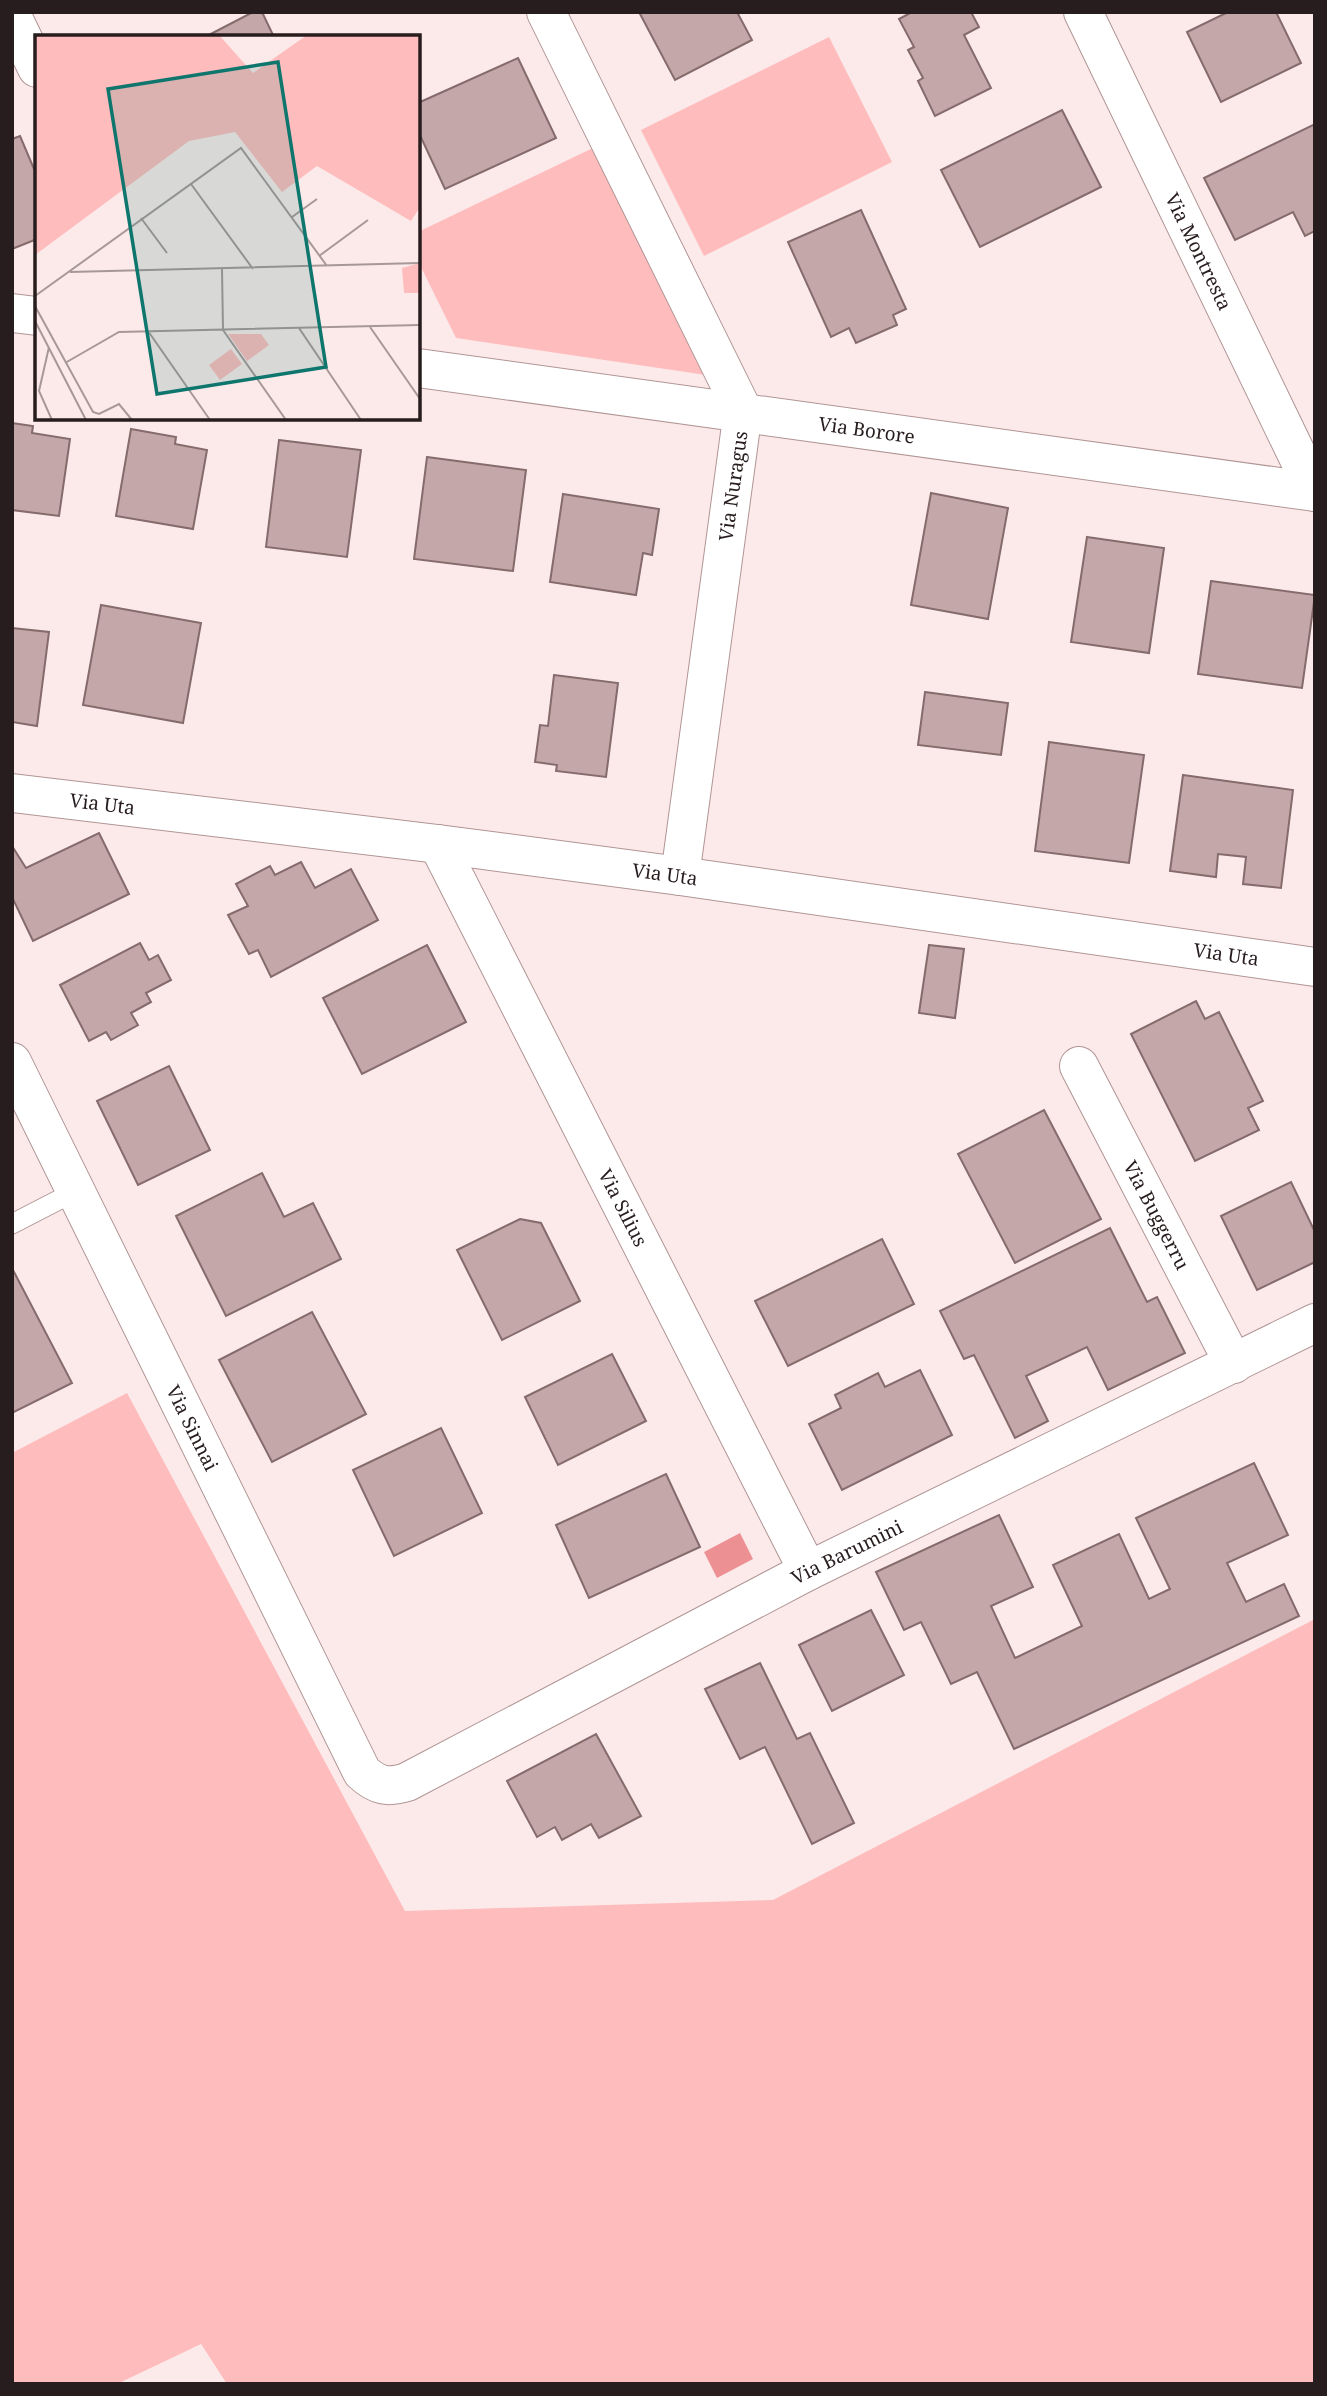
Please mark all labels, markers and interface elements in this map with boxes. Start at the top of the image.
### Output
inset map [35,35,420,420]
street label: Via Montresta [1159,188,1238,315]
street label: Via Borore [817,411,917,450]
street label: Via Nuragus [712,429,754,543]
street label: Via Uta [68,787,136,821]
street label: Via Uta [631,857,699,891]
street label: Via Uta [1192,937,1261,972]
street label: Via Buggerru [1117,1156,1196,1274]
street label: Via Silius [593,1164,654,1251]
street label: Via Sinnai [160,1381,224,1475]
street label: Via Barumini [787,1514,907,1591]

